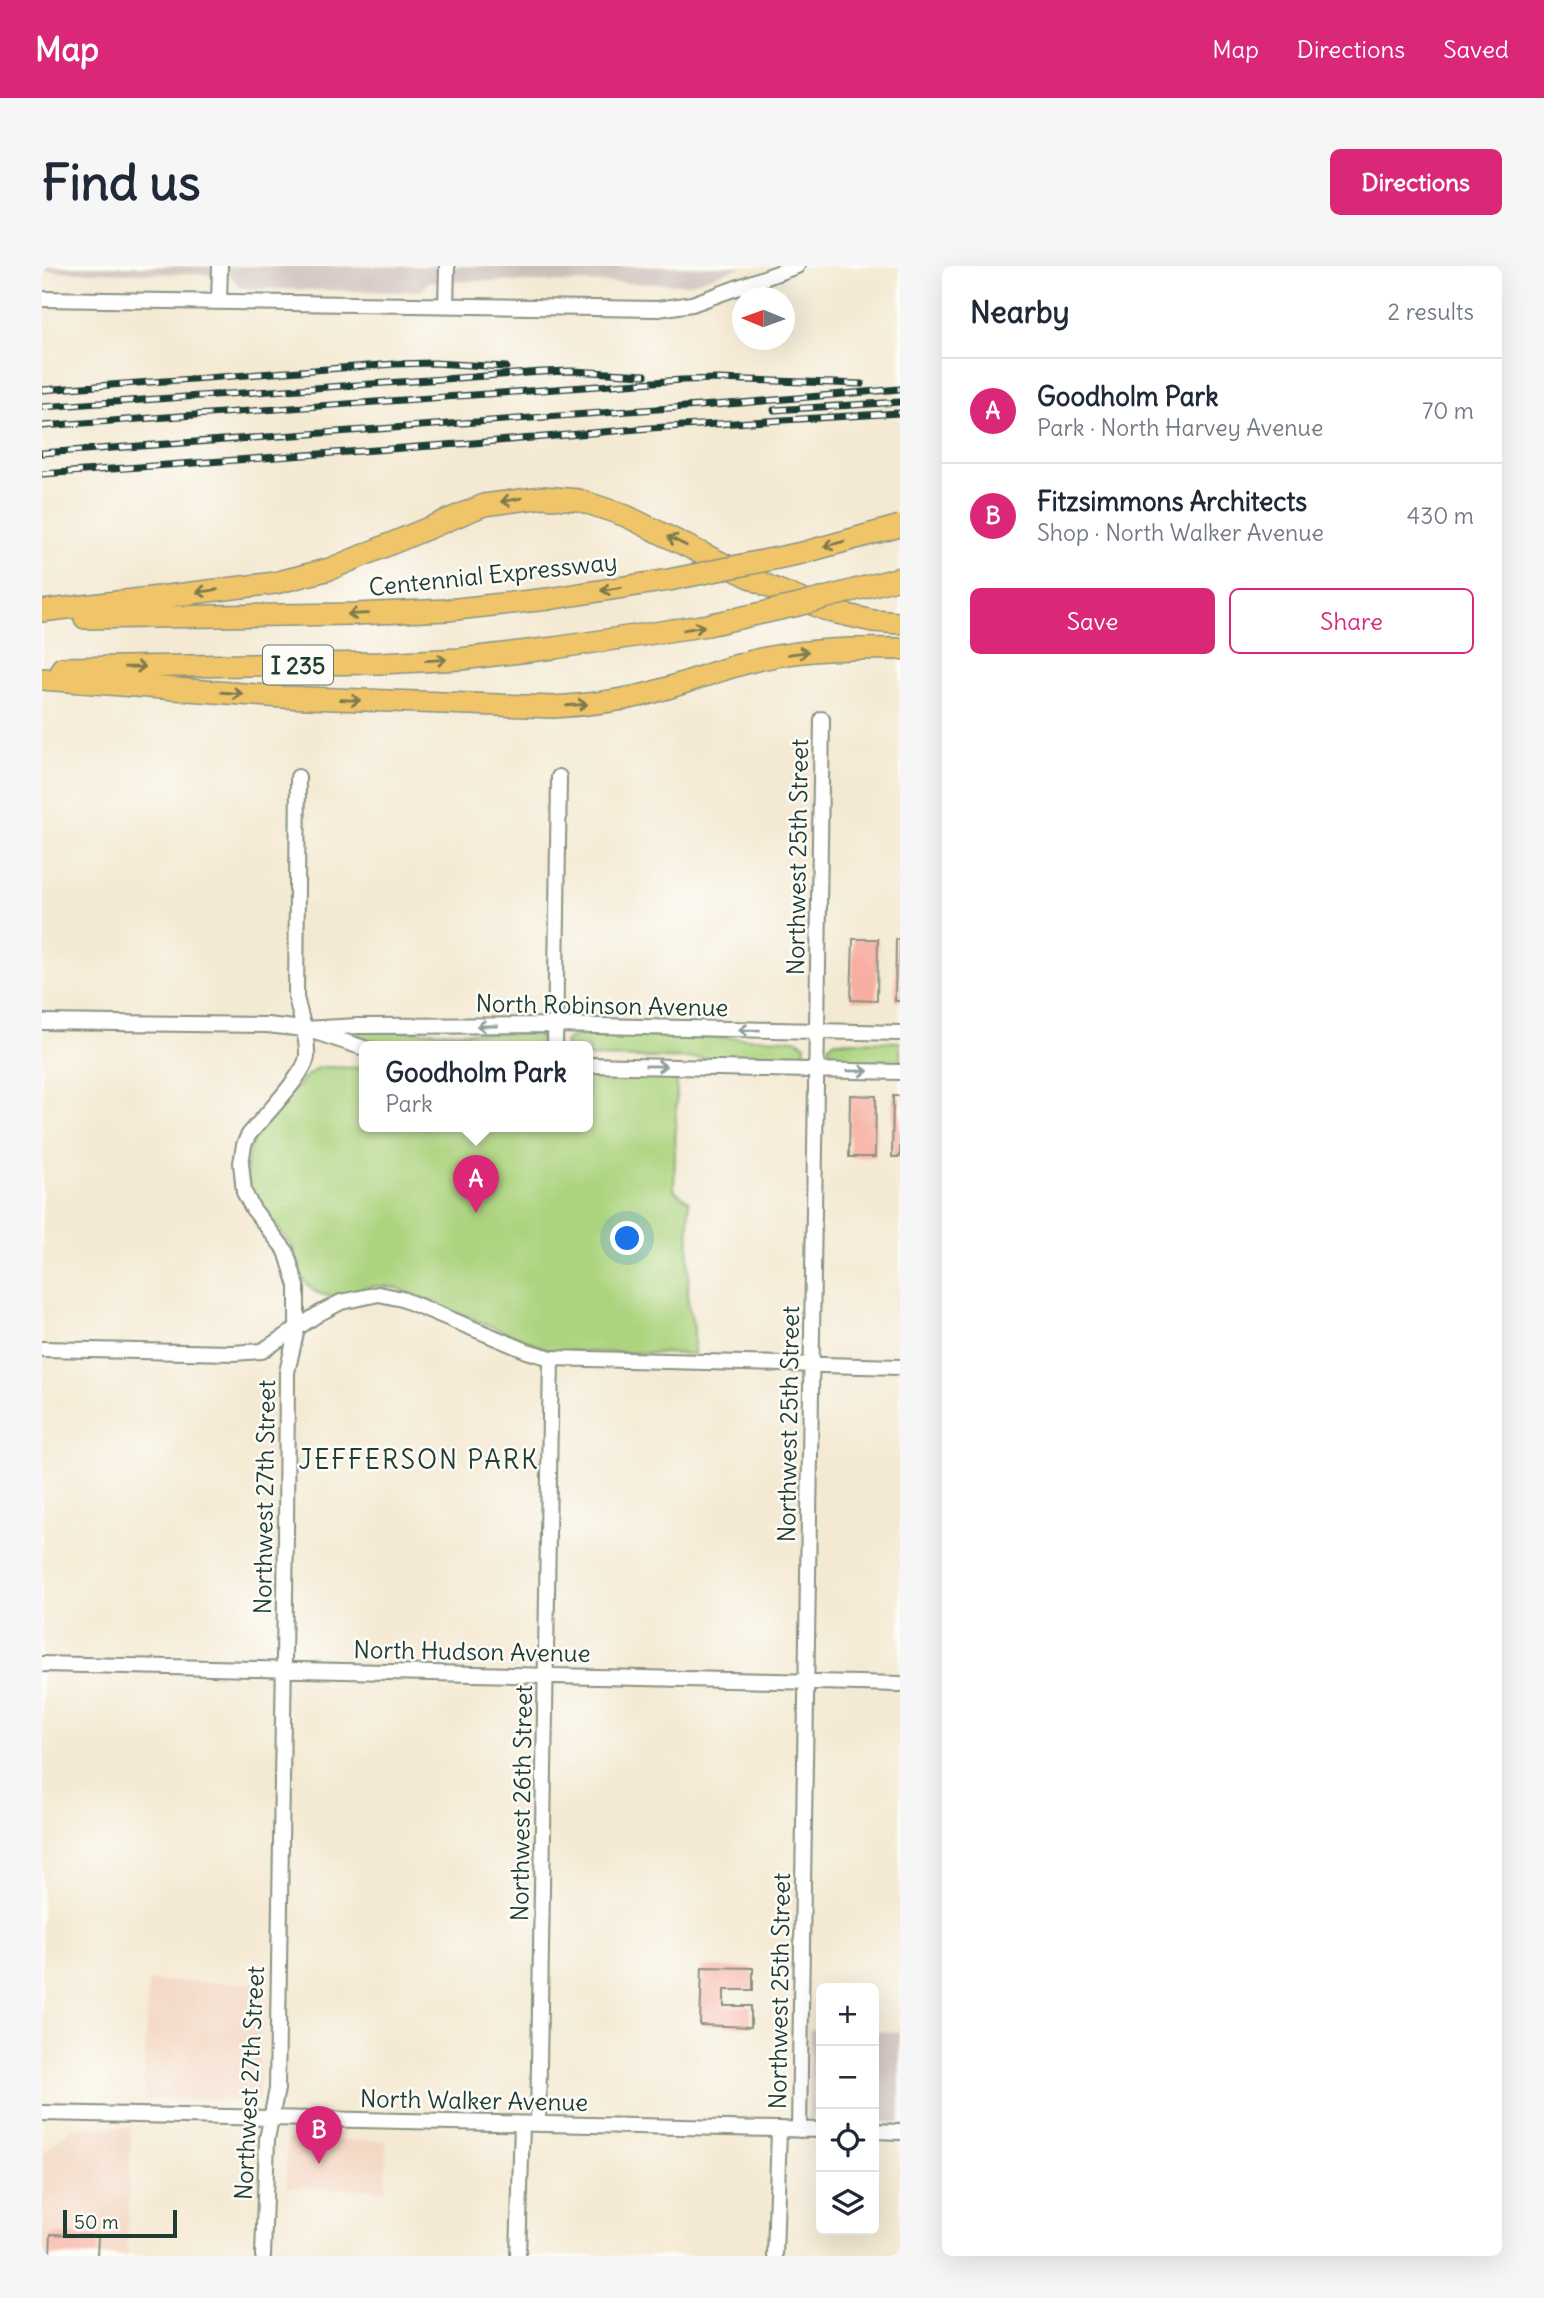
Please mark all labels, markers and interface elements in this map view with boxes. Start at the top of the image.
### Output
text: Map [35,28,99,70]
text: Map [1212,34,1259,64]
text: Directions [1297,34,1405,64]
text: Saved [1443,34,1509,64]
button: Directions [1330,149,1502,215]
text: Find us [42,152,200,213]
north arrow [732,287,795,350]
text: Nearby [970,293,1070,331]
text: 2 results [1388,297,1474,326]
text: Goodholm Park [1037,380,1218,413]
text: A [986,396,1000,425]
text: 70 m [1422,396,1474,425]
text: Park · North Harvey Avenue [1037,413,1323,442]
text: Fitzsimmons Architects [1037,485,1307,518]
one-way arrow [500,494,523,507]
text: B [985,501,1001,530]
text: 430 m [1407,501,1474,530]
text: Shop · North Walker Avenue [1037,518,1324,547]
one-way arrow [667,533,688,547]
one-way arrow [823,538,846,551]
street label: Centennial Expressway [367,546,619,602]
one-way arrow [600,583,623,596]
one-way arrow [196,585,219,598]
button: Save [970,588,1215,654]
button: Share [1229,588,1474,654]
one-way arrow [347,607,370,620]
one-way arrow [682,621,705,634]
road number: I 235 [263,646,333,684]
one-way arrow [786,646,809,659]
one-way arrow [424,654,447,667]
one-way arrow [123,660,146,674]
one-way arrow [220,687,243,700]
one-way arrow [338,693,361,706]
one-way arrow [566,698,588,711]
street label: Northwest 25th Street [780,738,814,976]
street label: North Robinson Avenue [475,988,729,1022]
one-way arrow [476,1019,499,1033]
one-way arrow [738,1023,761,1036]
popup [359,1041,593,1132]
text: Goodholm Park [385,1056,567,1089]
one-way arrow [644,1060,667,1073]
one-way arrow [847,1064,870,1078]
text: Park [385,1089,433,1118]
pin: A [453,1155,499,1213]
your location [610,1221,644,1255]
street label: Northwest 25th Street [771,1305,805,1543]
street label: Northwest 27th Street [247,1379,281,1615]
district label: JEFFERSON PARK [299,1443,539,1476]
street label: North Hudson Avenue [353,1634,591,1668]
street label: Northwest 26th Street [504,1684,538,1922]
street label: Northwest 25th Street [762,1872,796,2110]
street label: Northwest 27th Street [228,1965,270,2201]
map controls [816,1983,879,2235]
button: + [816,1983,879,2046]
button: − [816,2046,879,2109]
street label: North Walker Avenue [360,2083,588,2117]
pin: B [296,2106,342,2164]
button: locate [816,2109,879,2172]
button: layers [816,2172,879,2235]
scale bar [63,2207,177,2239]
text: 50 m [74,2210,119,2234]

